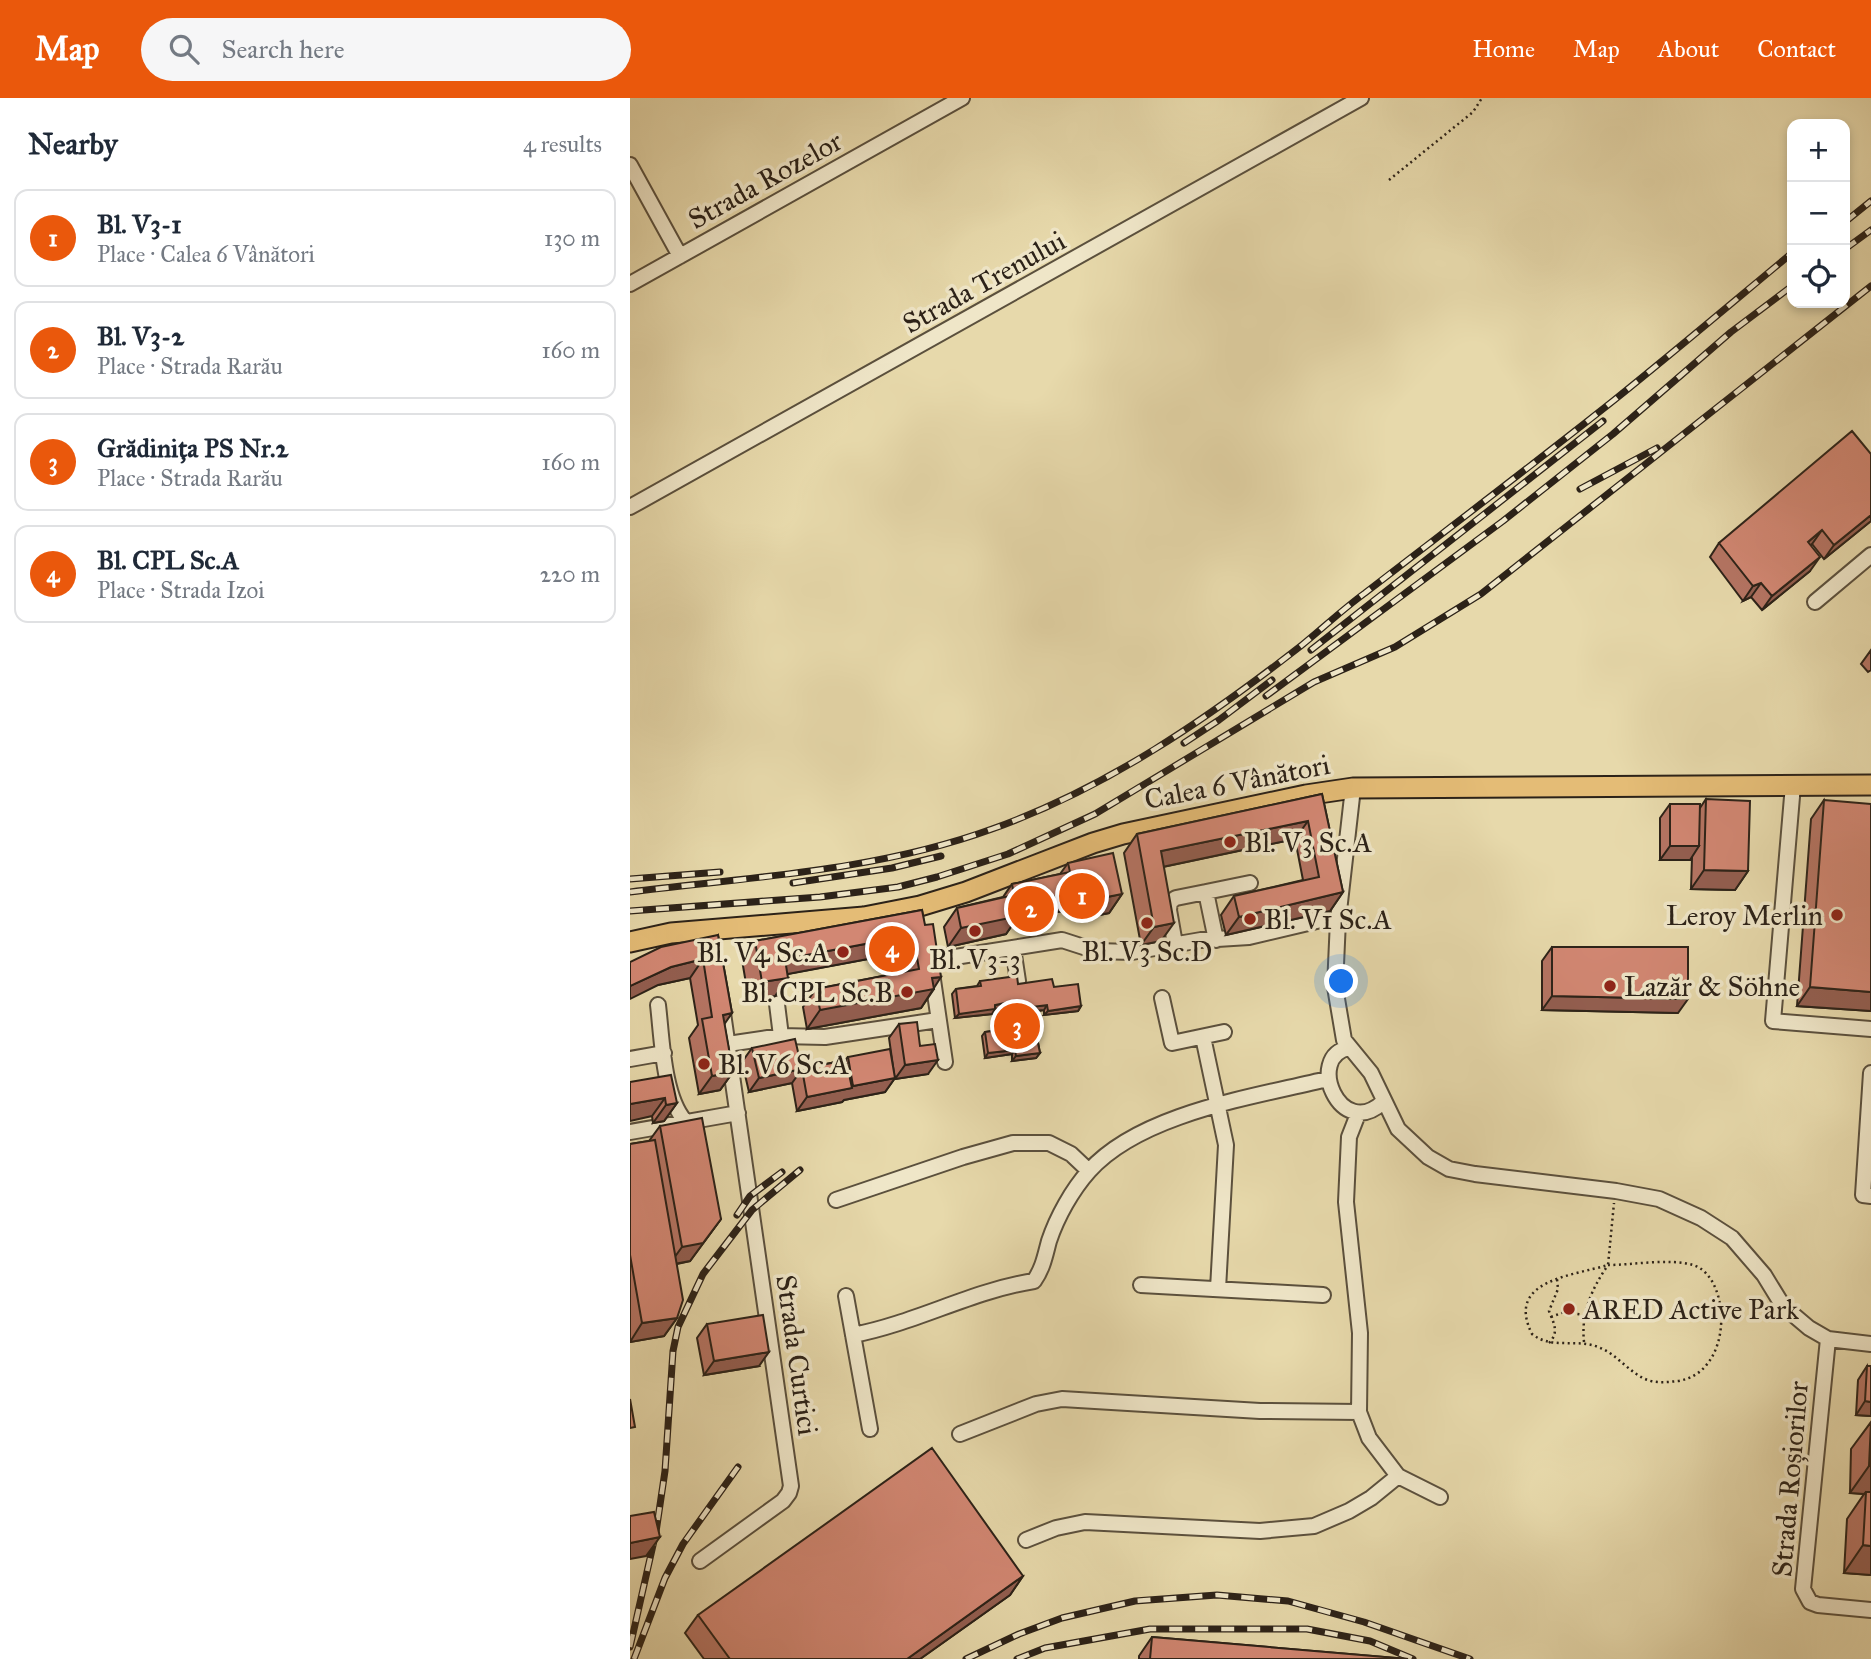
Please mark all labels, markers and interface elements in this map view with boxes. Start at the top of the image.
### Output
search box [141,18,631,81]
text: Map [35,29,99,69]
icon: search [165,30,203,68]
text: Search here [221,33,345,65]
text: Home [1472,34,1535,64]
text: Map [1573,34,1620,64]
text: About [1658,34,1719,64]
text: Contact [1757,34,1836,64]
map controls [1787,119,1850,308]
button: + [1787,119,1850,182]
street label: Strada Rozelor [682,123,849,237]
text: Nearby [28,126,118,162]
text: 4 results [523,130,602,158]
button: − [1787,182,1850,245]
text: Bl. V3-1 [97,208,182,240]
street label: Strada Trenului [896,223,1072,341]
text: 1 [48,224,58,252]
text: 130 m [544,224,600,252]
text: Place · Calea 6 Vânători [97,240,315,268]
button: locate [1787,245,1850,308]
text: Bl. V3-2 [97,320,184,352]
text: 2 [47,336,59,364]
text: 160 m [542,336,600,364]
text: Place · Strada Rarău [97,352,283,380]
text: Grădinița PS Nr.2 [97,432,288,464]
text: 3 [48,448,58,476]
text: 160 m [542,448,600,476]
text: Place · Strada Rarău [97,464,283,492]
text: Bl. CPL Sc.A [97,544,239,576]
text: 4 [47,560,59,588]
text: 220 m [540,560,600,588]
text: Place · Strada Izoi [97,576,265,604]
street label: Calea 6 Vânători [1141,747,1333,817]
place label: Bl. V3 Sc.A [1244,825,1372,860]
marker: Bl. V3 Sc.A [1222,834,1238,850]
pin: 1 [1059,870,1105,922]
pin: 2 [1008,883,1054,935]
place label: Leroy Merlin [1666,898,1823,933]
place label: Bl. V1 Sc.A [1264,902,1392,937]
marker: Leroy Merlin [1829,907,1845,923]
marker: Bl. V1 Sc.A [1242,911,1258,927]
marker: Bl. V3 Sc.D [1139,915,1155,931]
pin: 4 [869,923,915,975]
marker: Bl. V3-3 [967,923,983,939]
place label: Bl. V3 Sc.D [1082,934,1212,969]
place label: Bl. V4 Sc.A [697,935,829,970]
place label: Bl. V3-3 [929,942,1021,977]
marker: Bl. V4 Sc.A [835,944,851,960]
your location [1324,964,1358,998]
place label: Lazăr & Söhne [1624,969,1800,1004]
place label: Bl. CPL Sc.B [741,975,893,1010]
marker: Lazăr & Söhne [1602,978,1618,994]
marker: Bl. CPL Sc.B [899,984,915,1000]
pin: 3 [994,1000,1040,1052]
place label: Bl. V6 Sc.A [718,1047,849,1082]
marker: Bl. V6 Sc.A [696,1056,712,1072]
street label: Strada Curtici [768,1272,826,1438]
place label: ARED Active Park [1582,1292,1799,1327]
marker: ARED Active Park [1561,1301,1577,1317]
street label: Strada Roșiorilor [1764,1379,1816,1578]

